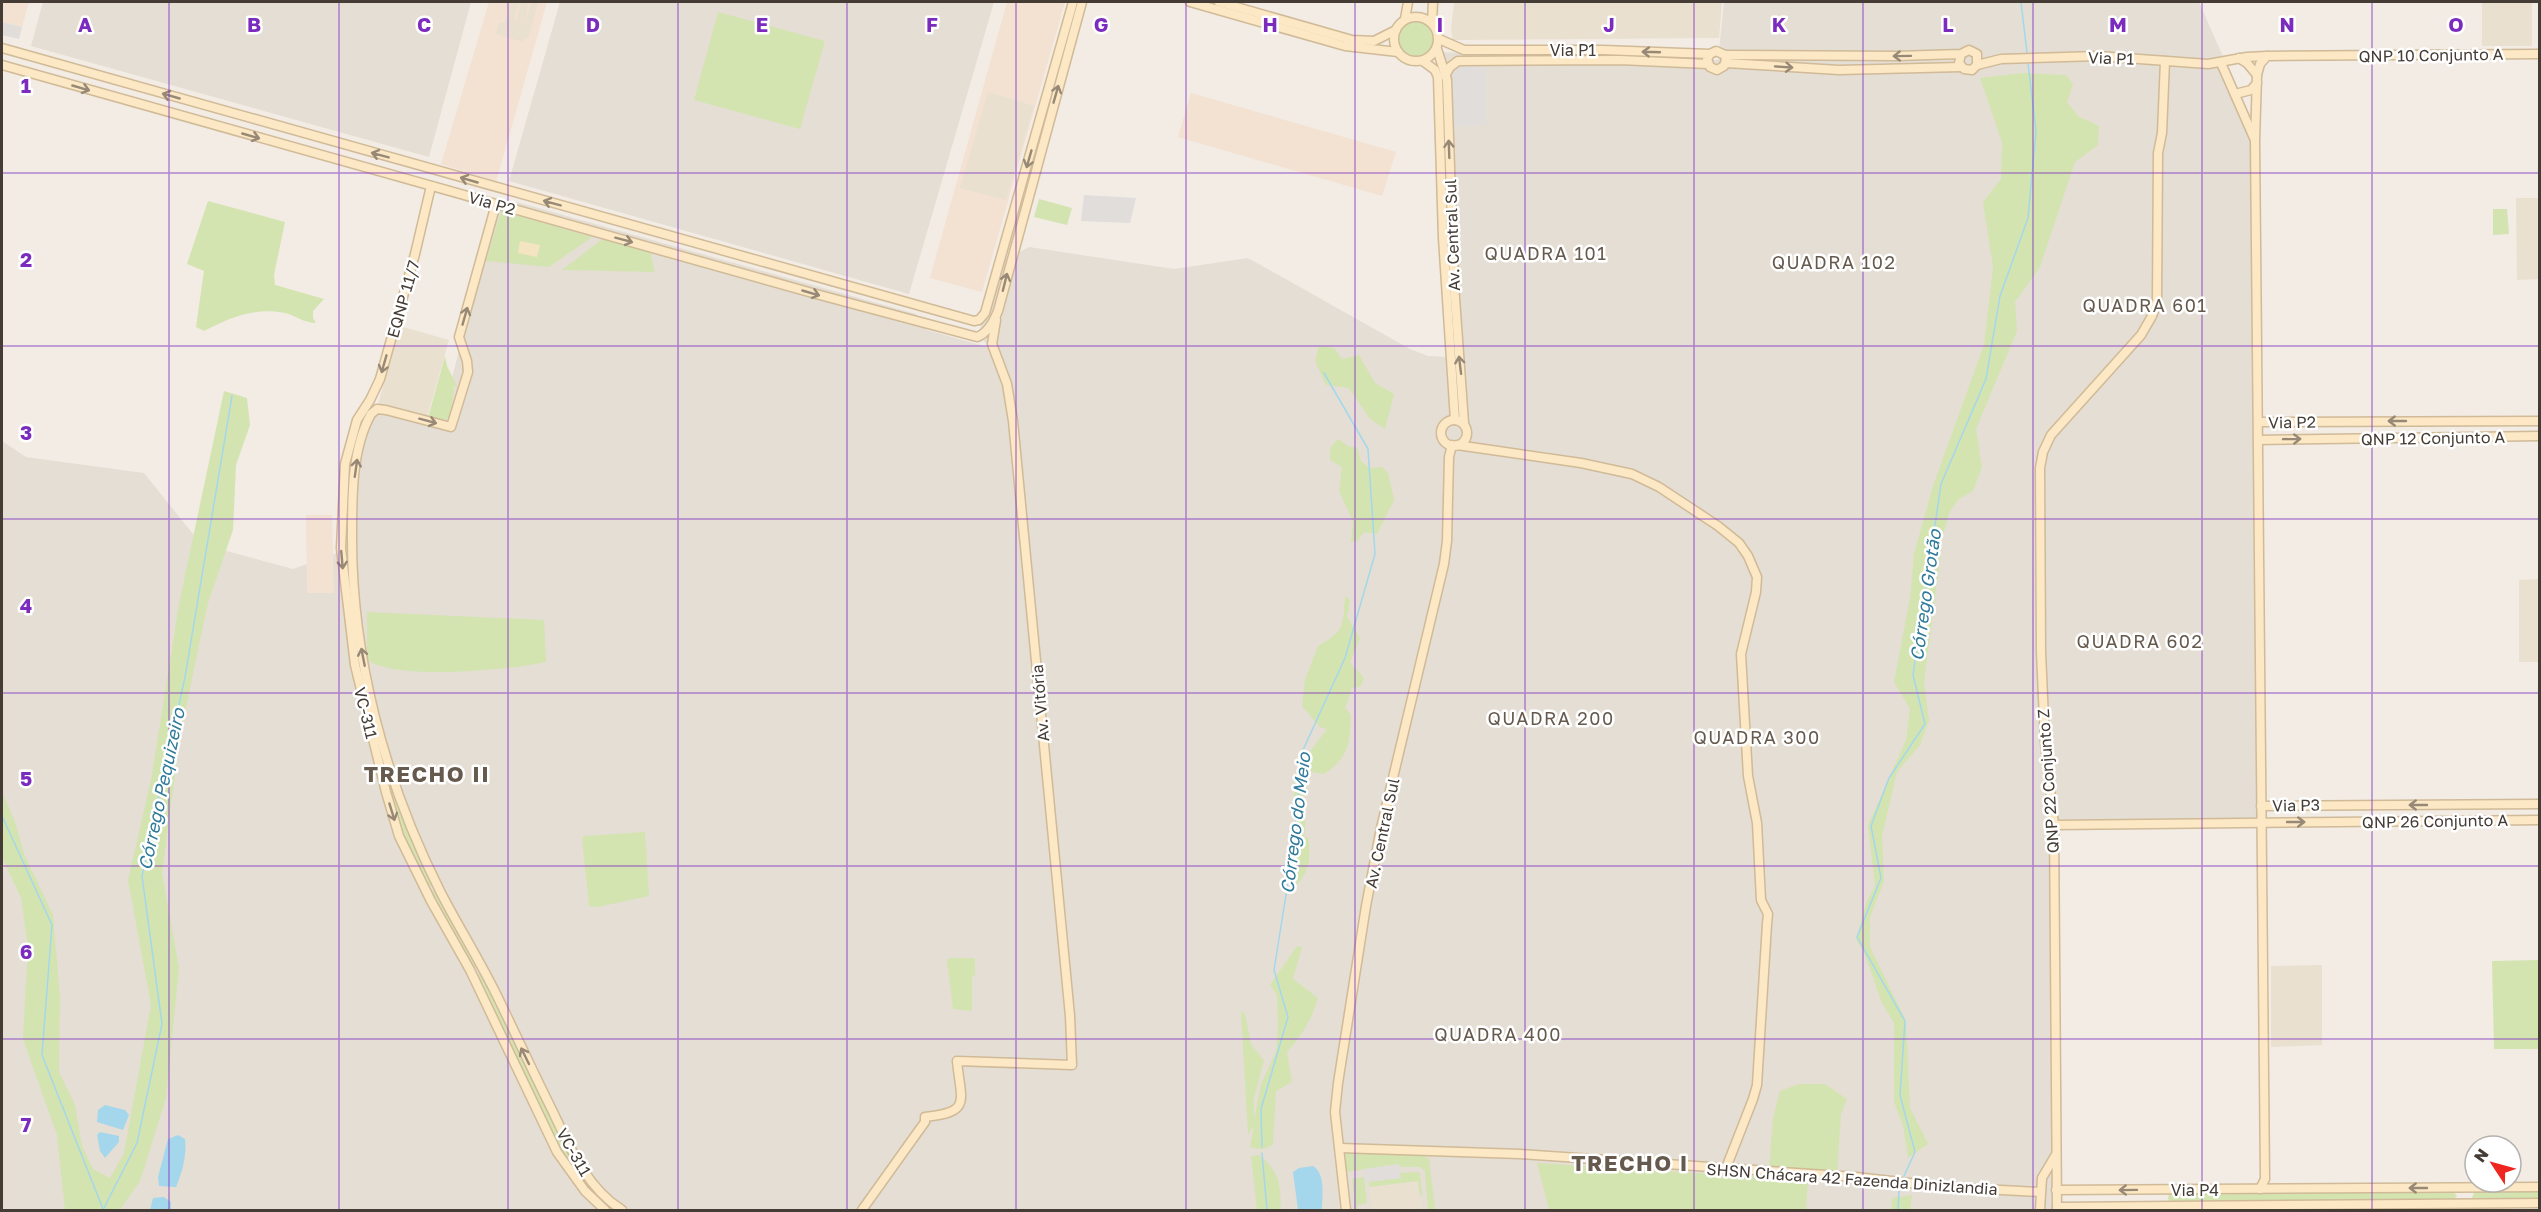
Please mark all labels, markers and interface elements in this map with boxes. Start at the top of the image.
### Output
text: A [78,12,92,36]
text: B [247,12,261,36]
text: C [417,12,431,36]
text: D [586,12,600,36]
text: E [756,12,768,36]
text: F [926,12,938,36]
text: G [1094,12,1108,36]
text: H [1262,12,1278,36]
text: I [1437,12,1443,36]
text: J [1603,12,1615,36]
text: K [1772,12,1787,36]
text: L [1942,12,1954,36]
text: M [2109,12,2127,36]
text: N [2279,12,2295,36]
text: O [2448,12,2464,36]
street label: Via P1 [1550,40,1596,60]
street label: QNP 10 Conjunto A [2358,44,2504,66]
one-way arrow [1642,46,1662,57]
street label: Via P1 [2088,47,2135,69]
one-way arrow [1893,50,1913,61]
one-way arrow [1774,62,1794,73]
text: 1 [21,73,31,97]
one-way arrow [71,83,90,94]
one-way arrow [1051,85,1062,104]
one-way arrow [162,90,181,101]
one-way arrow [241,131,260,142]
one-way arrow [1444,140,1455,159]
one-way arrow [371,149,390,160]
one-way arrow [1023,149,1034,168]
one-way arrow [460,173,479,185]
street label: Av. Central Sul [1440,179,1464,291]
street label: Via P2 [466,187,518,219]
one-way arrow [542,197,561,208]
one-way arrow [614,234,633,246]
district label: QUADRA 101 [1485,242,1608,264]
text: 2 [20,247,32,271]
district label: QUADRA 102 [1772,251,1896,273]
street label: EQNP 11/7 [382,258,424,340]
one-way arrow [999,273,1011,292]
one-way arrow [801,287,820,299]
district label: QUADRA 601 [2082,294,2208,316]
one-way arrow [460,307,472,326]
one-way arrow [378,355,389,374]
one-way arrow [1454,355,1465,375]
street label: Via P2 [2268,412,2316,432]
one-way arrow [2388,415,2408,427]
one-way arrow [418,416,437,427]
text: 3 [20,420,32,444]
street label: QNP 12 Conjunto A [2361,427,2506,449]
one-way arrow [2281,433,2301,445]
one-way arrow [351,458,362,478]
water label: Córrego Grotão [1905,527,1945,662]
one-way arrow [337,550,348,569]
text: 4 [20,593,32,617]
district label: QUADRA 602 [2077,630,2203,652]
one-way arrow [357,648,368,667]
street label: Av. Vitória [1027,664,1053,742]
street label: VC-311 [350,685,382,741]
water label: Córrego Pequizeiro [133,705,189,872]
district label: QUADRA 200 [1487,707,1615,729]
street label: QNP 22 Conjunto Z [2033,708,2063,854]
district label: QUADRA 300 [1693,726,1821,748]
water label: Córrego do Meio [1275,750,1315,895]
district label: TRECHO II [364,760,490,787]
text: 5 [20,766,32,790]
street label: Av. Central Sul [1361,776,1403,890]
street label: Via P3 [2272,795,2320,815]
one-way arrow [2409,799,2429,810]
one-way arrow [387,802,398,821]
street label: QNP 26 Conjunto A [2362,810,2509,832]
one-way arrow [2286,816,2306,828]
text: 6 [20,939,32,963]
district label: QUADRA 400 [1434,1023,1562,1045]
one-way arrow [518,1048,530,1066]
text: 7 [21,1112,32,1136]
street label: VC-311 [552,1124,596,1180]
north arrow [2463,1134,2523,1194]
text: N [2469,1144,2493,1166]
district label: TRECHO I [1571,1149,1689,1176]
street label: SHSN Chácara 42 Fazenda Dinizlandia [1706,1159,1998,1199]
street label: Via P4 [2171,1180,2219,1200]
one-way arrow [2409,1182,2429,1194]
one-way arrow [2119,1184,2139,1196]

